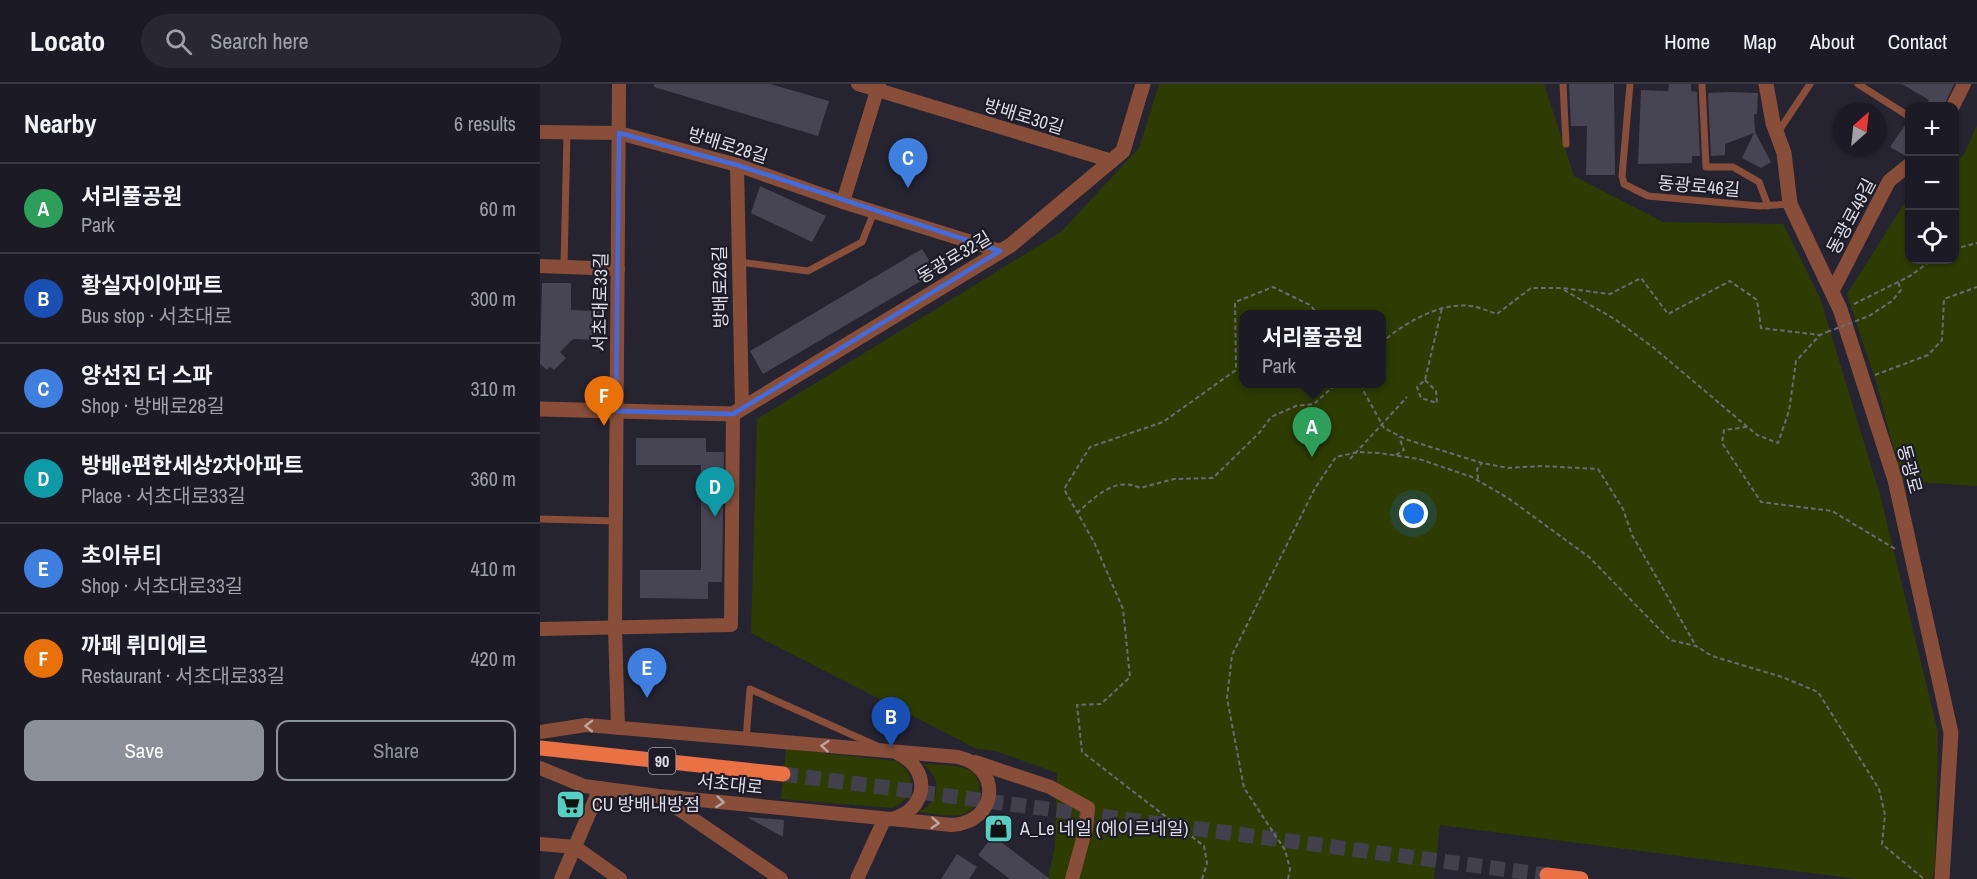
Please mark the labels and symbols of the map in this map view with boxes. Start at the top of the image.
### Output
street label: 방배로30길 [981,92,1067,140]
north arrow [1833,102,1887,156]
street label: 방배로28길 [685,121,771,169]
pin: C [888,138,928,188]
street label: 동광로46길 [1657,170,1741,202]
street label: 동광로49길 [1821,174,1881,258]
street label: 동광로32길 [912,225,996,289]
street label: 방배로26길 [707,245,733,329]
street label: 서초대로33길 [587,252,613,352]
pin: F [584,376,624,426]
pin: A [1292,408,1332,457]
street label: 동광로 [1891,442,1929,496]
pin: D [696,468,735,517]
your location [1399,499,1428,528]
pin: E [628,648,666,698]
pin: B [872,698,910,747]
one-way arrow [585,720,594,732]
one-way arrow [821,740,830,753]
road number: 90 [648,748,676,774]
street label: 서초대로 [696,768,764,800]
supermarket icon: CU 방배내방점 [555,788,587,820]
place label: CU 방배내방점 [592,792,700,817]
one-way arrow [715,795,724,808]
shop icon: A_Le 네일 (에이르네일) [983,812,1015,844]
place label: A_Le 네일 (에이르네일) [1019,816,1189,841]
one-way arrow [930,817,939,830]

